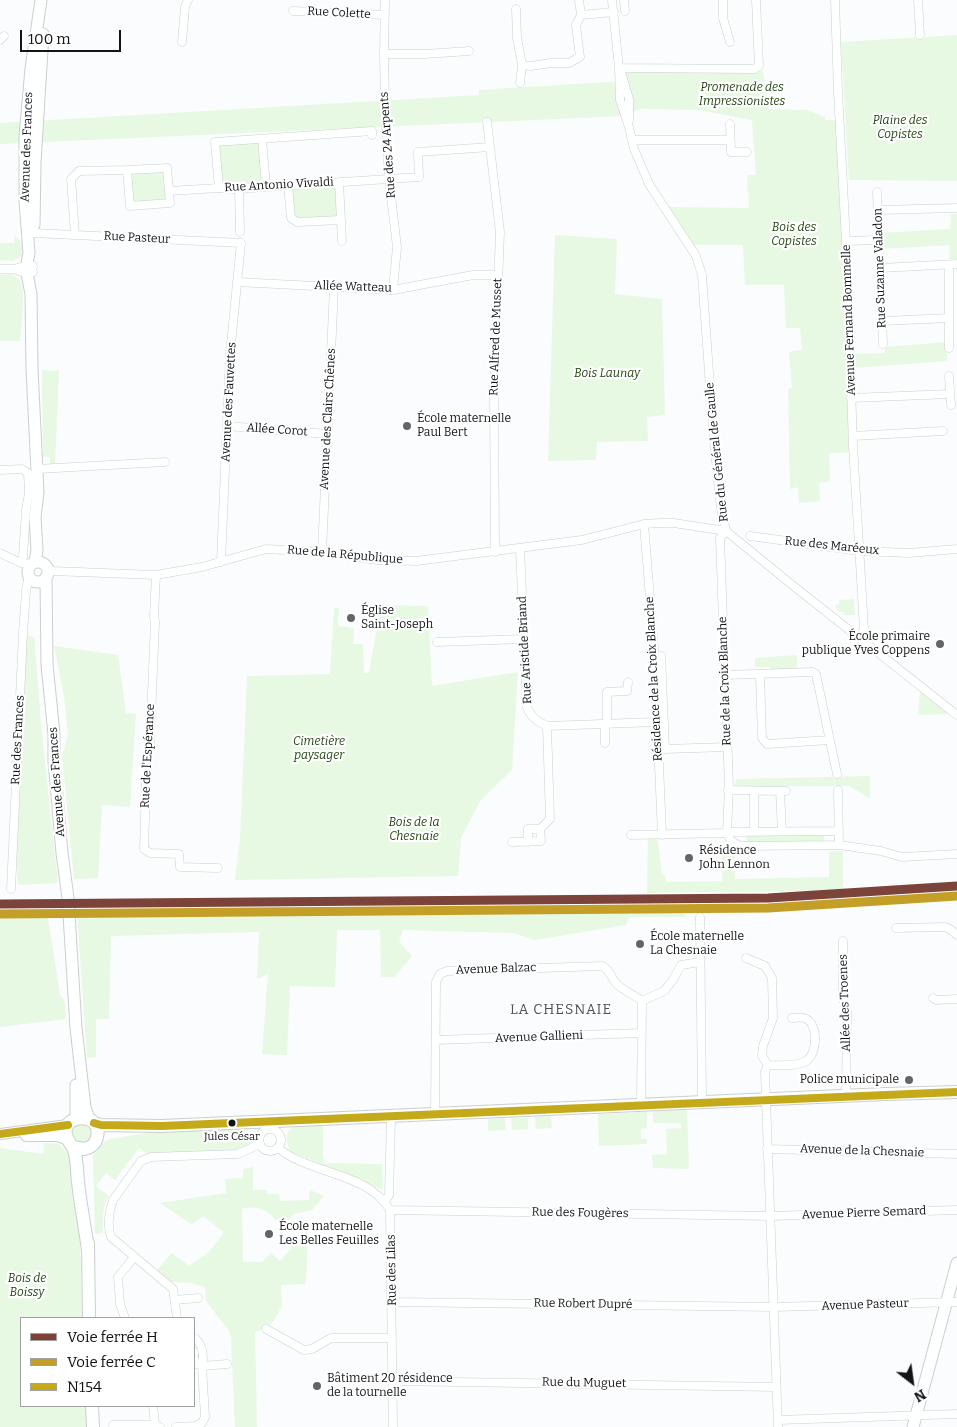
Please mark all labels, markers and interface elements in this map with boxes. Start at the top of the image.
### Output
street label: Rue Colette [307,4,371,22]
scale bar [22,20,124,52]
text: 100 m [28,30,71,48]
park label: Promenade des Impressionistes [699,81,785,109]
street label: Rue des 24 Arpents [377,91,399,199]
street label: Avenue des Frances [18,92,36,202]
park label: Plaine des Copistes [873,114,927,142]
street label: Rue Antonio Vivaldi [224,175,334,195]
street label: Rue Suzanne Valadon [871,208,889,328]
park label: Bois des Copistes [771,221,817,249]
street label: Rue Pasteur [103,229,171,247]
street label: Avenue Fernand Bommelle [839,244,859,396]
street label: Allée Watteau [314,278,392,296]
street label: Rue Alfred de Musset [487,278,505,396]
street label: Avenue des Fauvettes [219,342,239,462]
street label: Avenue des Clairs Chênes [317,348,339,490]
park label: Bois Launay [574,367,640,381]
street label: Rue du Général de Gaulle [703,382,731,522]
place label: École maternelle Paul Bert [417,412,511,440]
marker: École maternelle Paul Bert [401,420,413,432]
street label: Allée Corot [246,421,308,439]
street label: Rue des Maréeux [784,534,880,558]
street label: Rue de la République [287,543,403,567]
street label: Rue Aristide Briand [515,596,535,704]
street label: Résidence de la Croix Blanche [642,596,666,762]
place label: Église Saint-Joseph [361,604,433,632]
marker: Église Saint-Joseph [345,612,357,624]
street label: Rue de la Croix Blanche [716,616,734,746]
place label: École primaire publique Yves Coppens [802,630,930,658]
marker: École primaire publique Yves Coppens [934,638,946,650]
street label: Rue des Frances [8,695,28,785]
street label: Rue de l'Espérance [138,703,158,809]
street label: Avenue des Frances [46,726,68,838]
park label: Cimetière paysager [293,735,345,763]
park label: Bois de la Chesnaie [388,816,440,844]
place label: Résidence John Lennon [699,844,770,872]
marker: Résidence John Lennon [683,852,695,864]
place label: École maternelle La Chesnaie [650,930,744,958]
marker: École maternelle La Chesnaie [634,938,646,950]
street label: Allée des Troenes [836,954,854,1052]
street label: Avenue Balzac [455,960,537,978]
district label: LA CHESNAIE [509,1002,613,1018]
street label: Avenue Gallieni [495,1028,583,1046]
place label: Police municipale [800,1073,899,1087]
marker: Police municipale [903,1074,915,1086]
marker: Jules César [227,1118,237,1128]
place label: Jules César [204,1130,260,1144]
street label: Avenue de la Chesnaie [800,1142,924,1160]
street label: Avenue Pierre Semard [801,1204,927,1222]
street label: Rue des Fougères [531,1205,629,1221]
place label: École maternelle Les Belles Feuilles [279,1220,379,1248]
marker: École maternelle Les Belles Feuilles [263,1228,275,1240]
street label: Rue des Lilas [384,1234,400,1306]
park label: Bois de Boissy [8,1272,46,1300]
street label: Rue Robert Dupré [533,1296,633,1312]
street label: Avenue Pasteur [821,1296,909,1314]
legend [20,1317,195,1407]
text: Voie ferrée H [67,1328,158,1346]
text: Voie ferrée C [67,1353,156,1371]
north arrow [887,1357,937,1407]
place label: Bâtiment 20 résidence de la tournelle [327,1372,453,1400]
street label: Rue du Muguet [542,1375,626,1391]
text: N154 [67,1378,102,1396]
marker: Bâtiment 20 résidence de la tournelle [311,1380,323,1392]
text: N [911,1385,929,1405]

